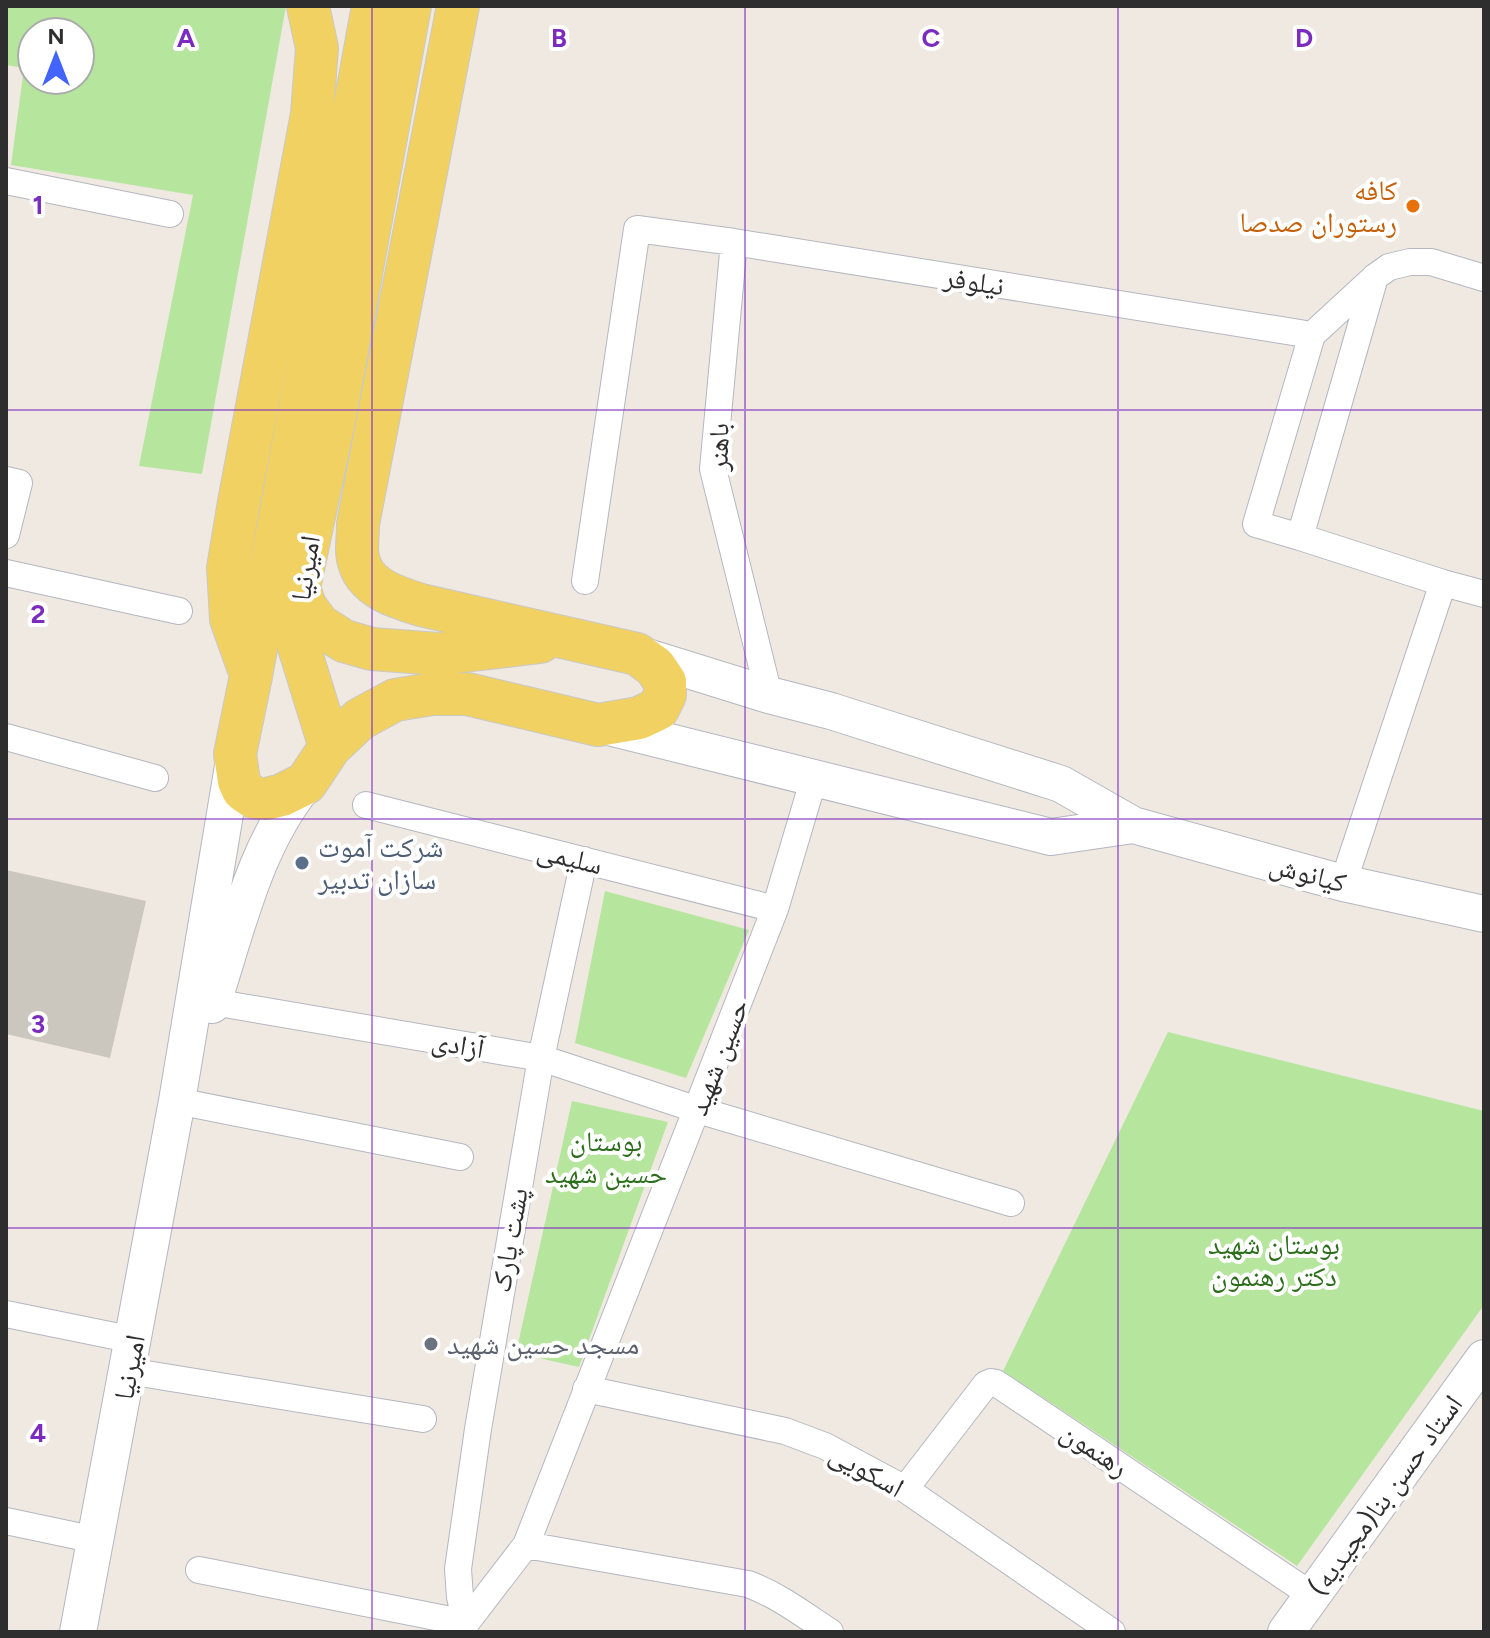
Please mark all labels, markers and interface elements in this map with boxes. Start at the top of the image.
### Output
north arrow [16,16,96,96]
text: A [177,22,196,54]
text: B [551,22,567,54]
text: C [922,22,941,54]
text: D [1295,22,1313,54]
text: N [47,23,65,50]
place label: کافه رستوران صدصا [1239,173,1397,239]
text: 1 [33,189,43,221]
marker: کافه رستوران صدصا [1404,197,1422,215]
street label: نیلوفر [940,259,1007,303]
street label: باهنر [701,422,735,473]
street label: امیرنیا [283,533,327,603]
text: 2 [30,598,46,630]
place label: شرکت آموت سازان تدبیر [317,830,443,896]
street label: سلیمی [534,833,606,882]
street label: کیانوش [1266,846,1350,901]
marker: شرکت آموت سازان تدبیر [293,854,311,872]
street label: حسین شهید [680,994,757,1120]
text: 3 [31,1008,45,1040]
street label: آزادی [429,1023,488,1065]
park label: بوستان حسین شهید [545,1124,667,1191]
street label: پشت پارک [483,1185,535,1295]
park label: بوستان شهید دکتر رهنمون [1208,1227,1340,1293]
place label: مسجد حسین شهید [447,1327,639,1362]
street label: امیرنیا [106,1332,152,1402]
marker: مسجد حسین شهید [422,1335,440,1353]
street label: استاد حسن بنا(مجیدیه) [1301,1388,1470,1603]
street label: رهنمون [1055,1414,1135,1484]
text: 4 [30,1417,46,1449]
street label: اسکویی [823,1436,910,1505]

